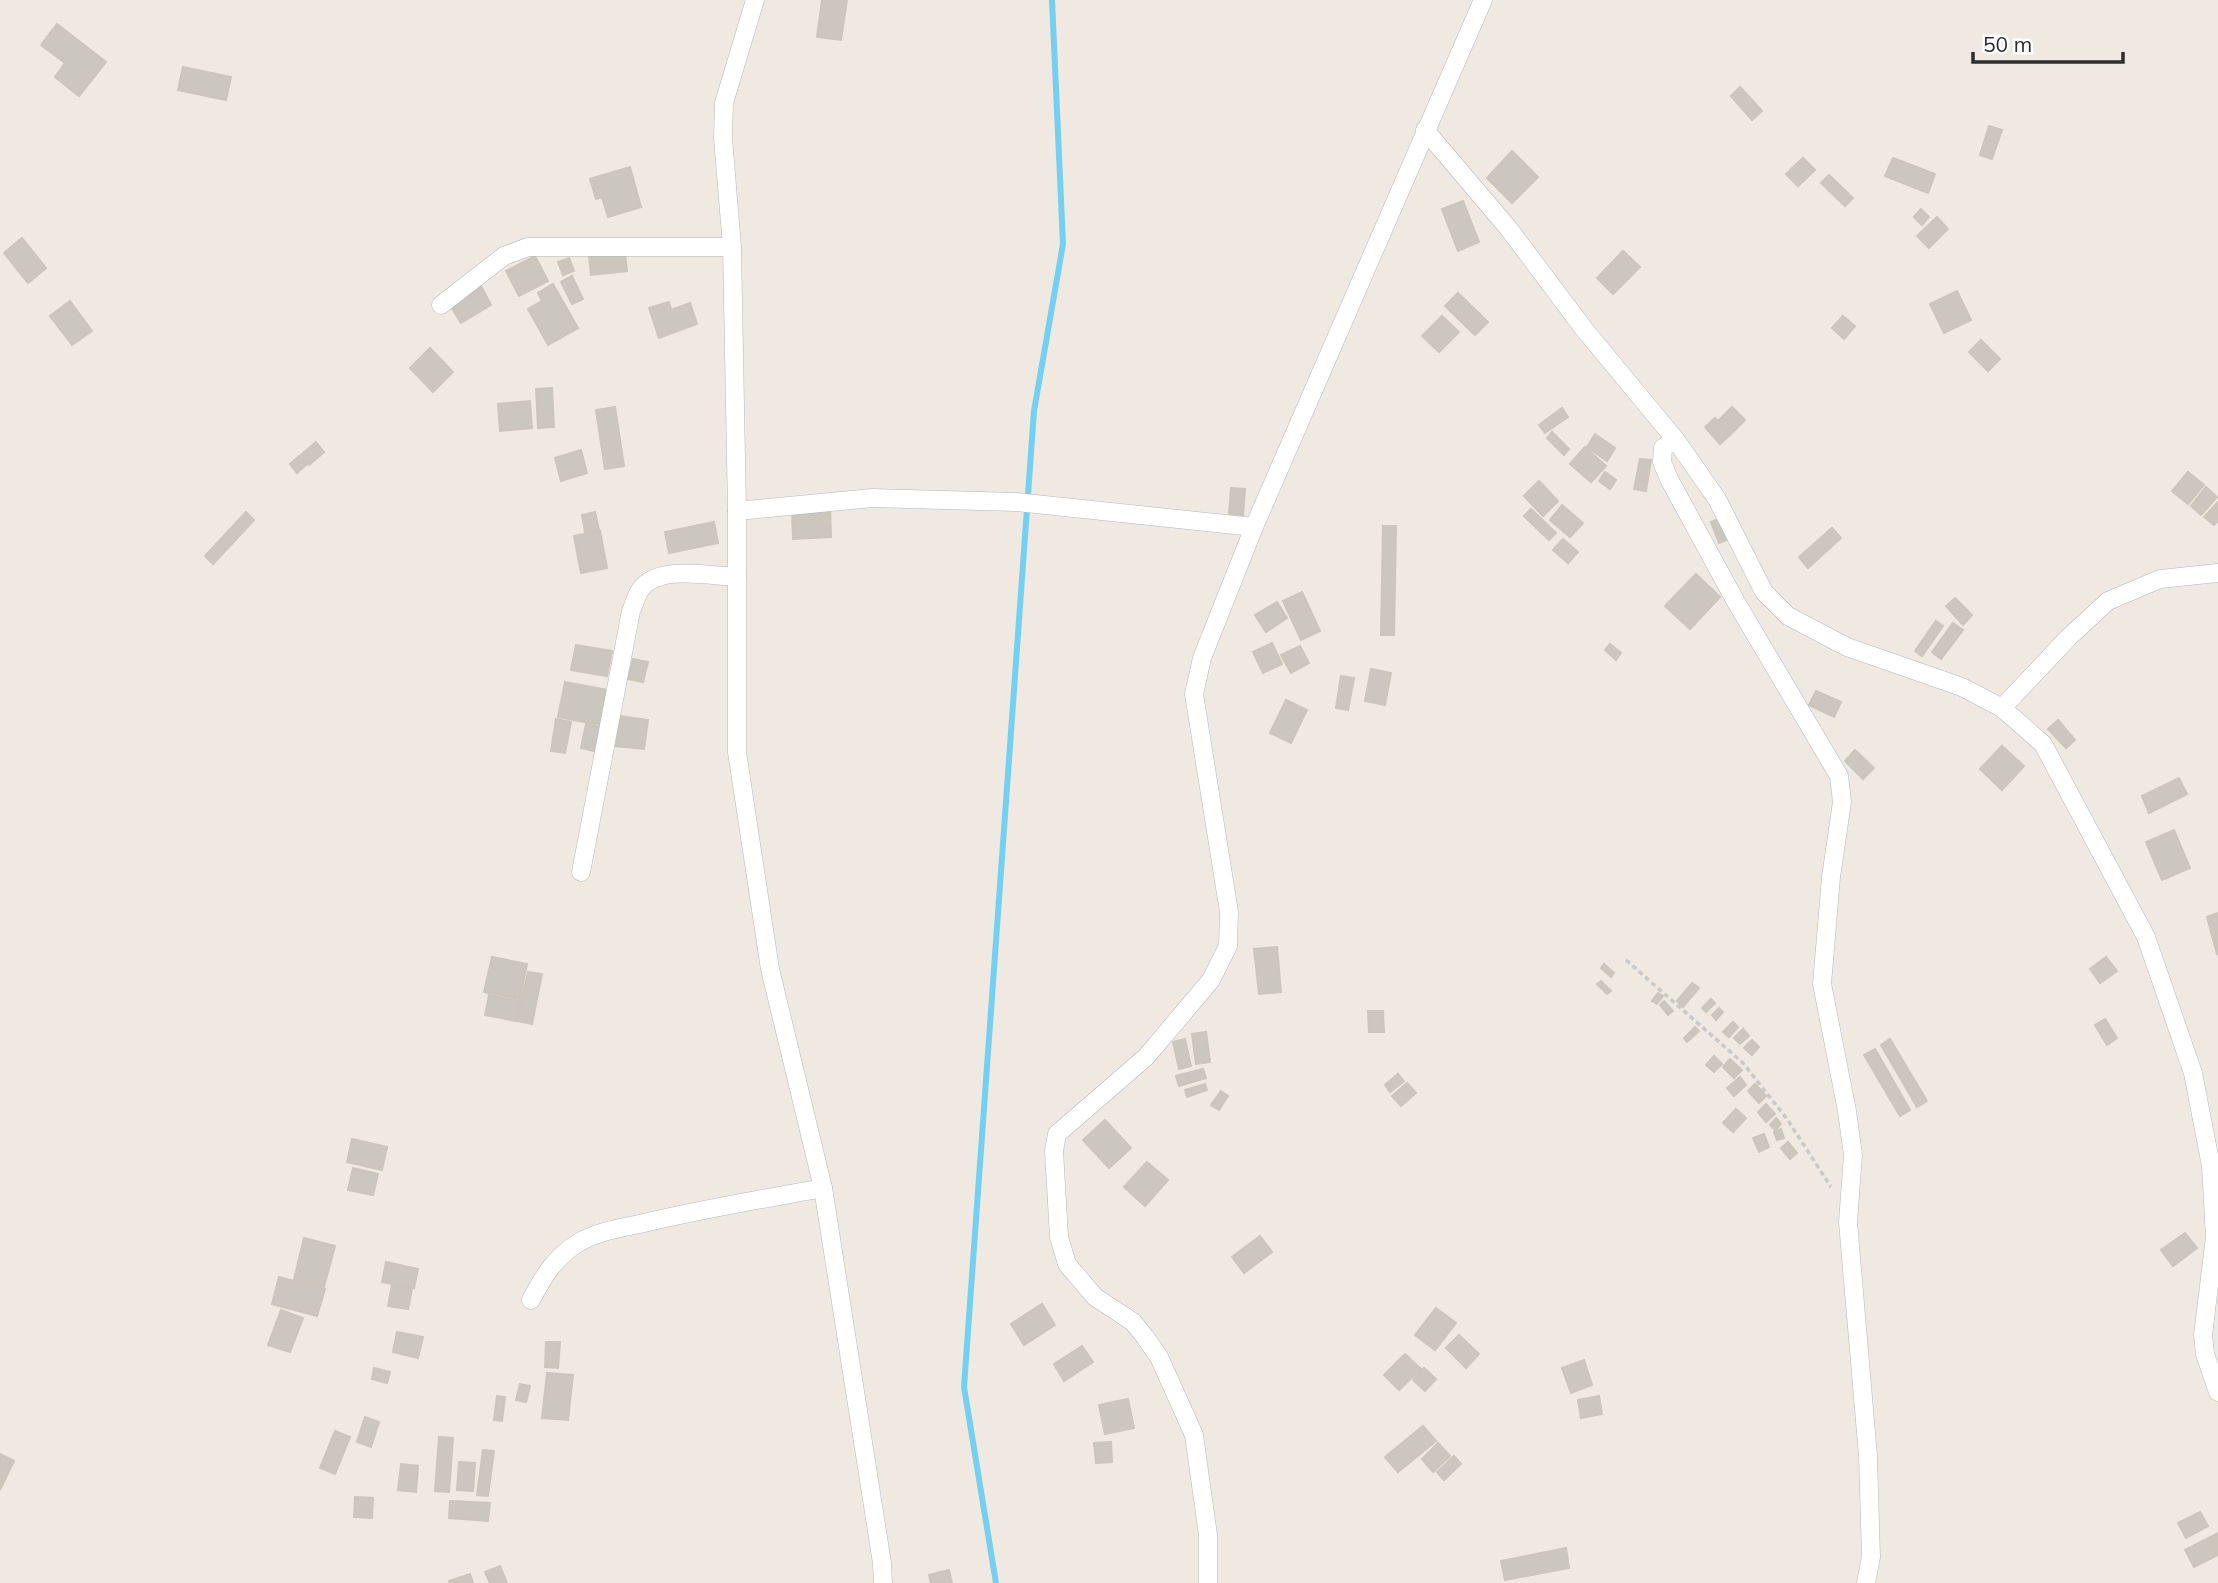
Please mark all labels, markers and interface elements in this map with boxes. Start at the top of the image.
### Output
scale bar [1973,21,2124,65]
text: 50 m [1983,31,2032,57]

